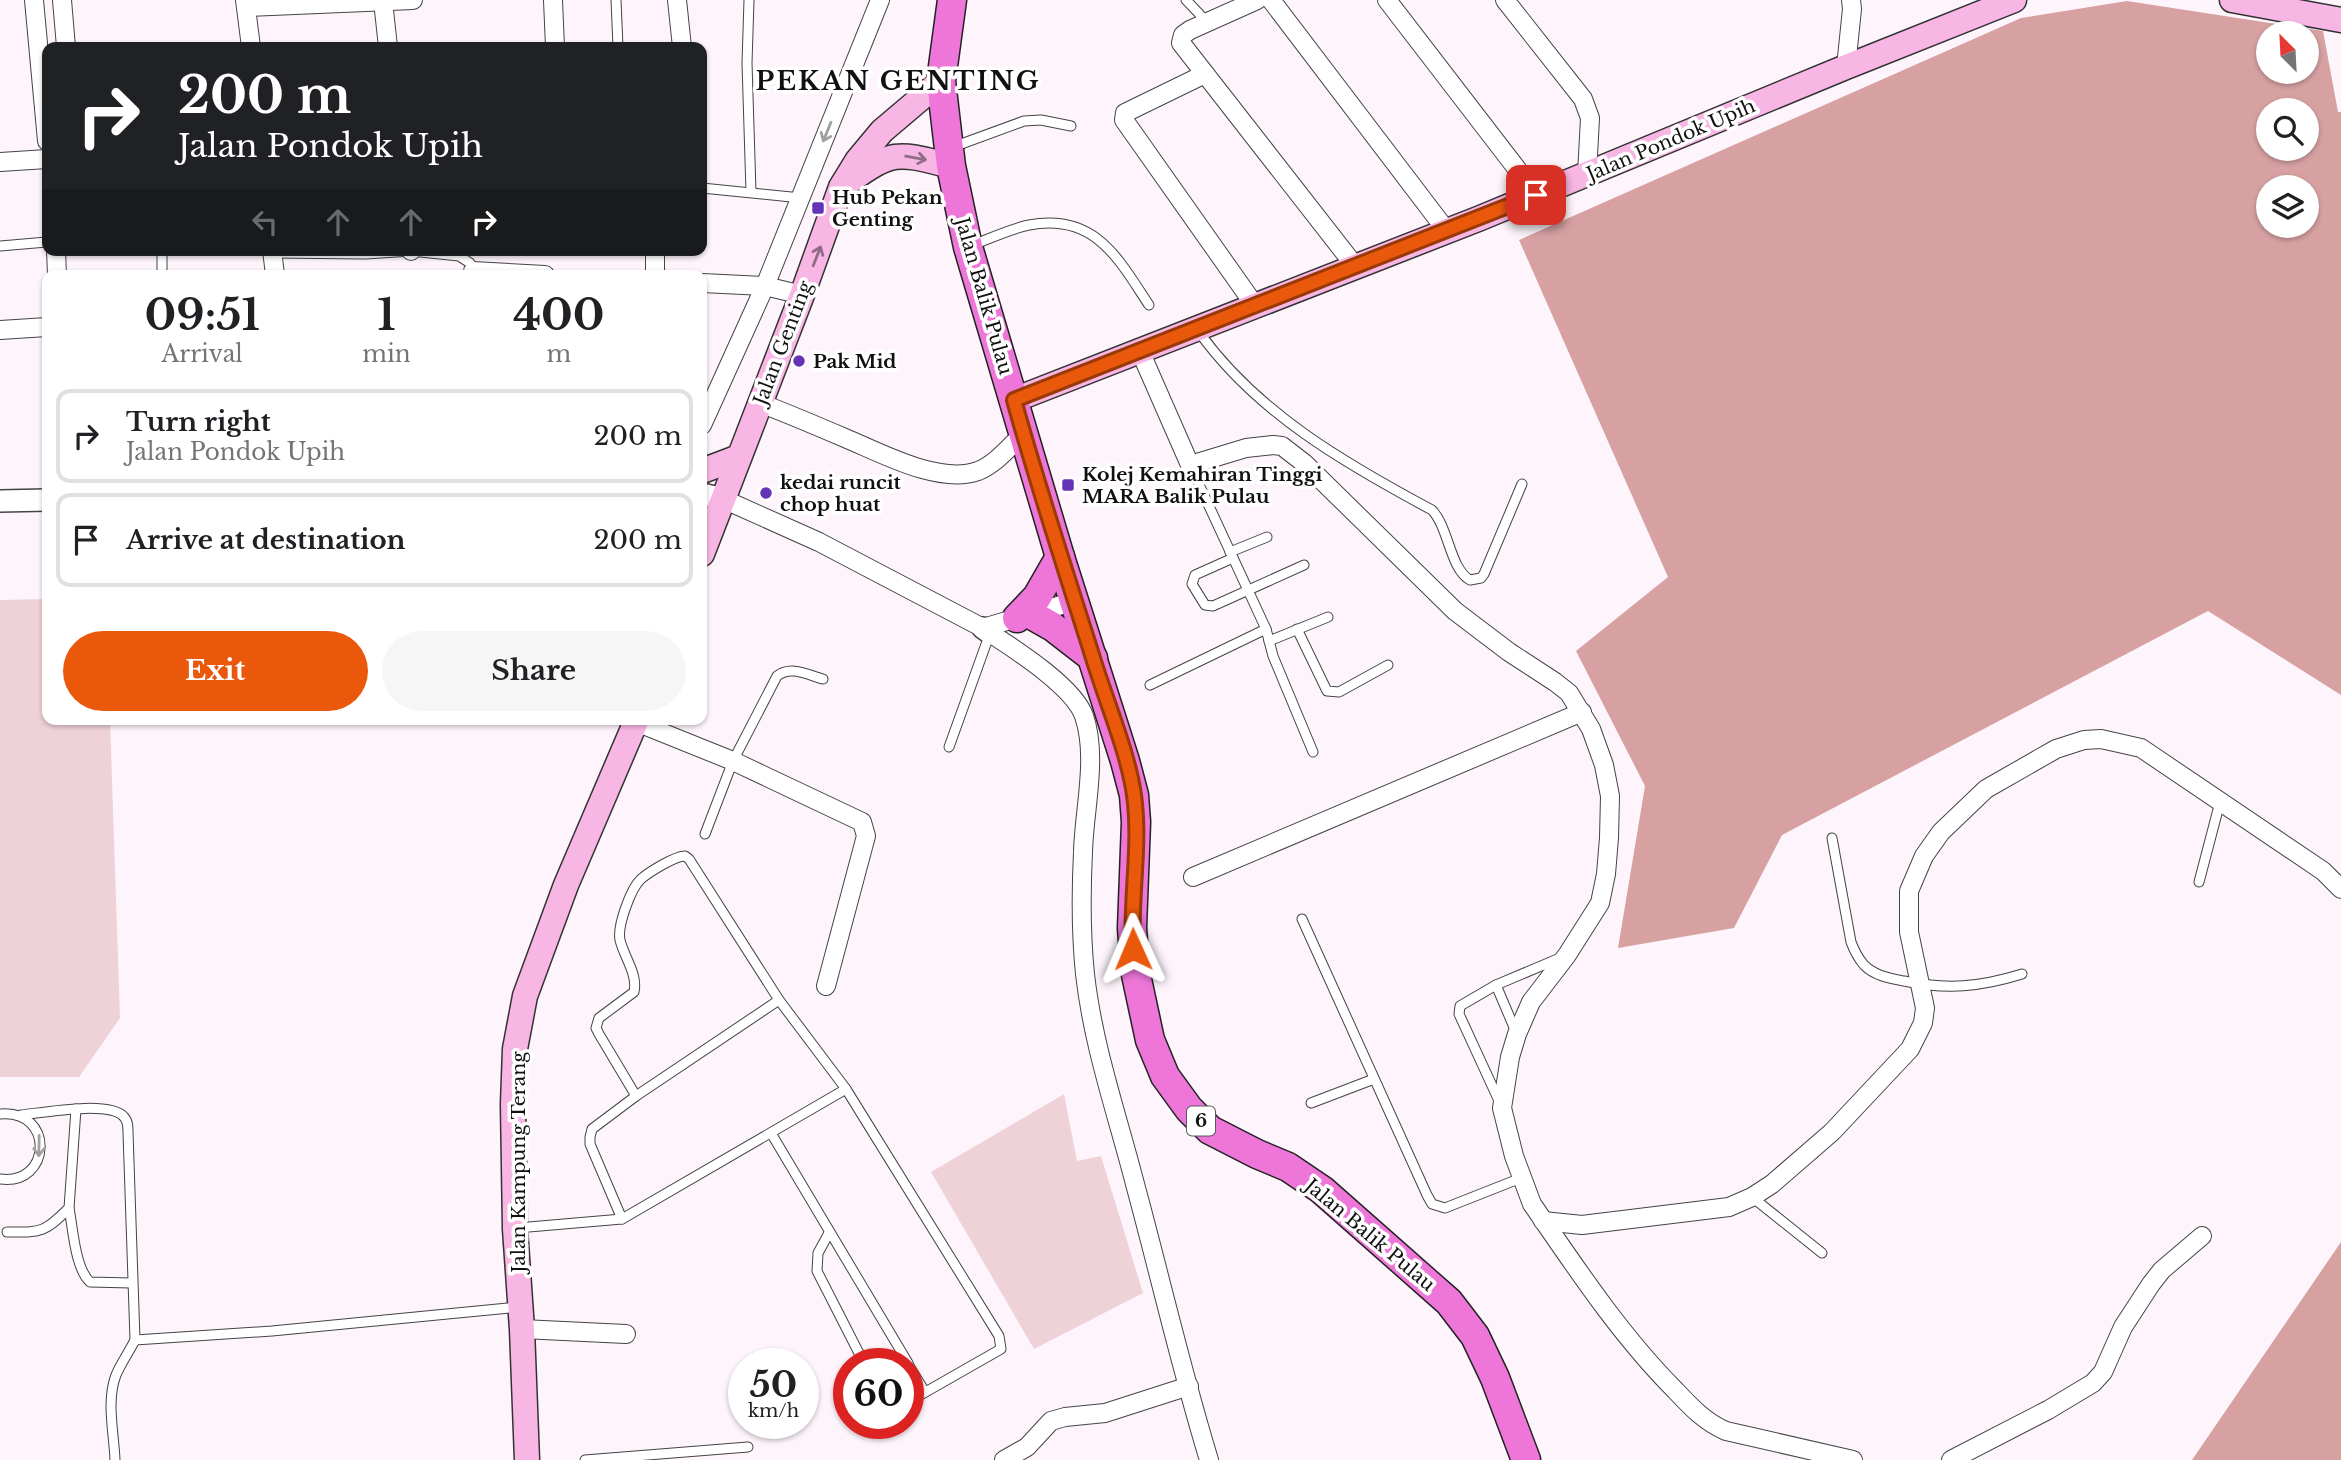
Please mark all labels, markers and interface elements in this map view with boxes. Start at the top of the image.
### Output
north arrow [2256,21,2319,84]
map controls [2256,21,2319,238]
text: 200 m [178,65,351,126]
district label: PEKAN GENTING [756,65,1040,97]
icon: right [63,70,154,161]
street label: Jalan Pondok Upih [1580,94,1759,187]
button: search [2256,98,2319,161]
one-way arrow [820,120,833,142]
text: Jalan Pondok Upih [178,126,483,166]
one-way arrow [904,152,927,165]
pin [1506,165,1566,225]
button: layers [2256,175,2319,238]
icon: arrive [1517,176,1555,214]
place label: Hub Pekan Genting [832,186,943,231]
marker: Hub Pekan Genting [810,200,826,216]
icon: left [246,203,284,241]
icon: ahead [319,203,357,241]
icon: ahead [392,203,430,241]
icon: right [465,203,503,241]
street label: Jalan Balik Pulau [950,212,1018,378]
one-way arrow [812,245,824,267]
street label: Jalan Genting [748,277,817,411]
text: 09:51 [145,289,260,341]
text: 1 [377,289,396,341]
text: 400 [513,289,604,341]
text: Arrival [161,340,243,368]
text: min [362,340,411,368]
text: m [546,340,571,368]
place label: Pak Mid [813,350,897,373]
marker: Pak Mid [791,353,807,369]
text: Turn right [126,406,271,438]
icon: right [67,417,105,455]
text: 200 m [593,420,682,452]
text: Jalan Pondok Upih [126,438,345,466]
place label: Kolej Kemahiran Tinggi MARA Balik Pulau [1082,463,1323,508]
place label: kedai runcit chop huat [780,471,902,516]
marker: Kolej Kemahiran Tinggi MARA Balik Pulau [1060,477,1076,493]
marker: kedai runcit chop huat [758,485,774,501]
icon: arrive [67,521,105,559]
text: Arrive at destination [126,524,406,556]
text: 200 m [593,524,682,556]
button: Exit [63,631,368,711]
button: Share [382,631,686,711]
position arrow [1096,912,1170,986]
street label: Jalan Kampung Terang [507,1051,530,1276]
road number: 6 [1187,1106,1215,1136]
one-way arrow [32,1134,45,1157]
street label: Jalan Balik Pulau [1298,1172,1440,1296]
speed limit sign: 60 [833,1348,924,1439]
text: 50 [750,1363,797,1406]
text: km/h [748,1400,799,1422]

